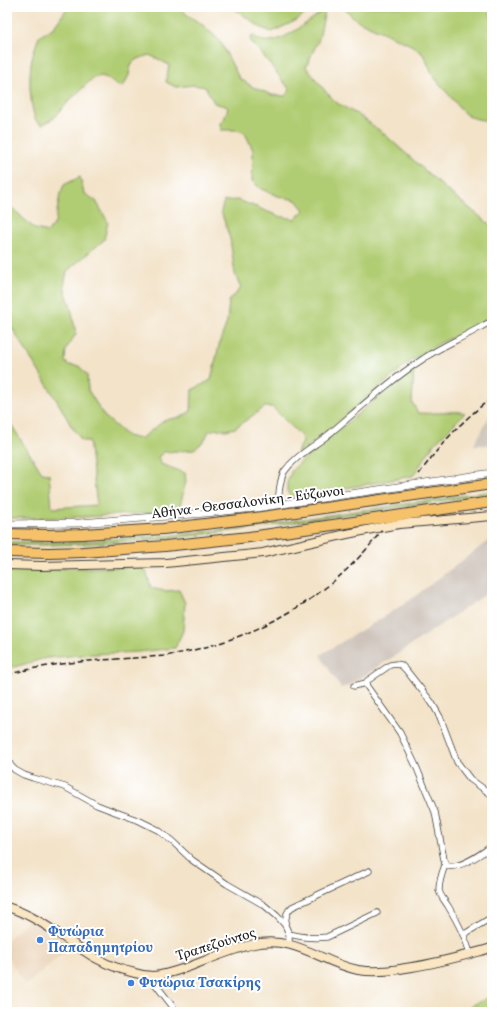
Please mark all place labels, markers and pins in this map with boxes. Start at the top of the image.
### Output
place label: Φυτώρια Παπαδημητρίου [48,923,153,958]
marker: Φυτώρια Παπαδημητρίου [35,935,45,945]
place label: Φυτώρια Τσακίρης [139,974,261,993]
marker: Φυτώρια Τσακίρης [126,978,136,988]

